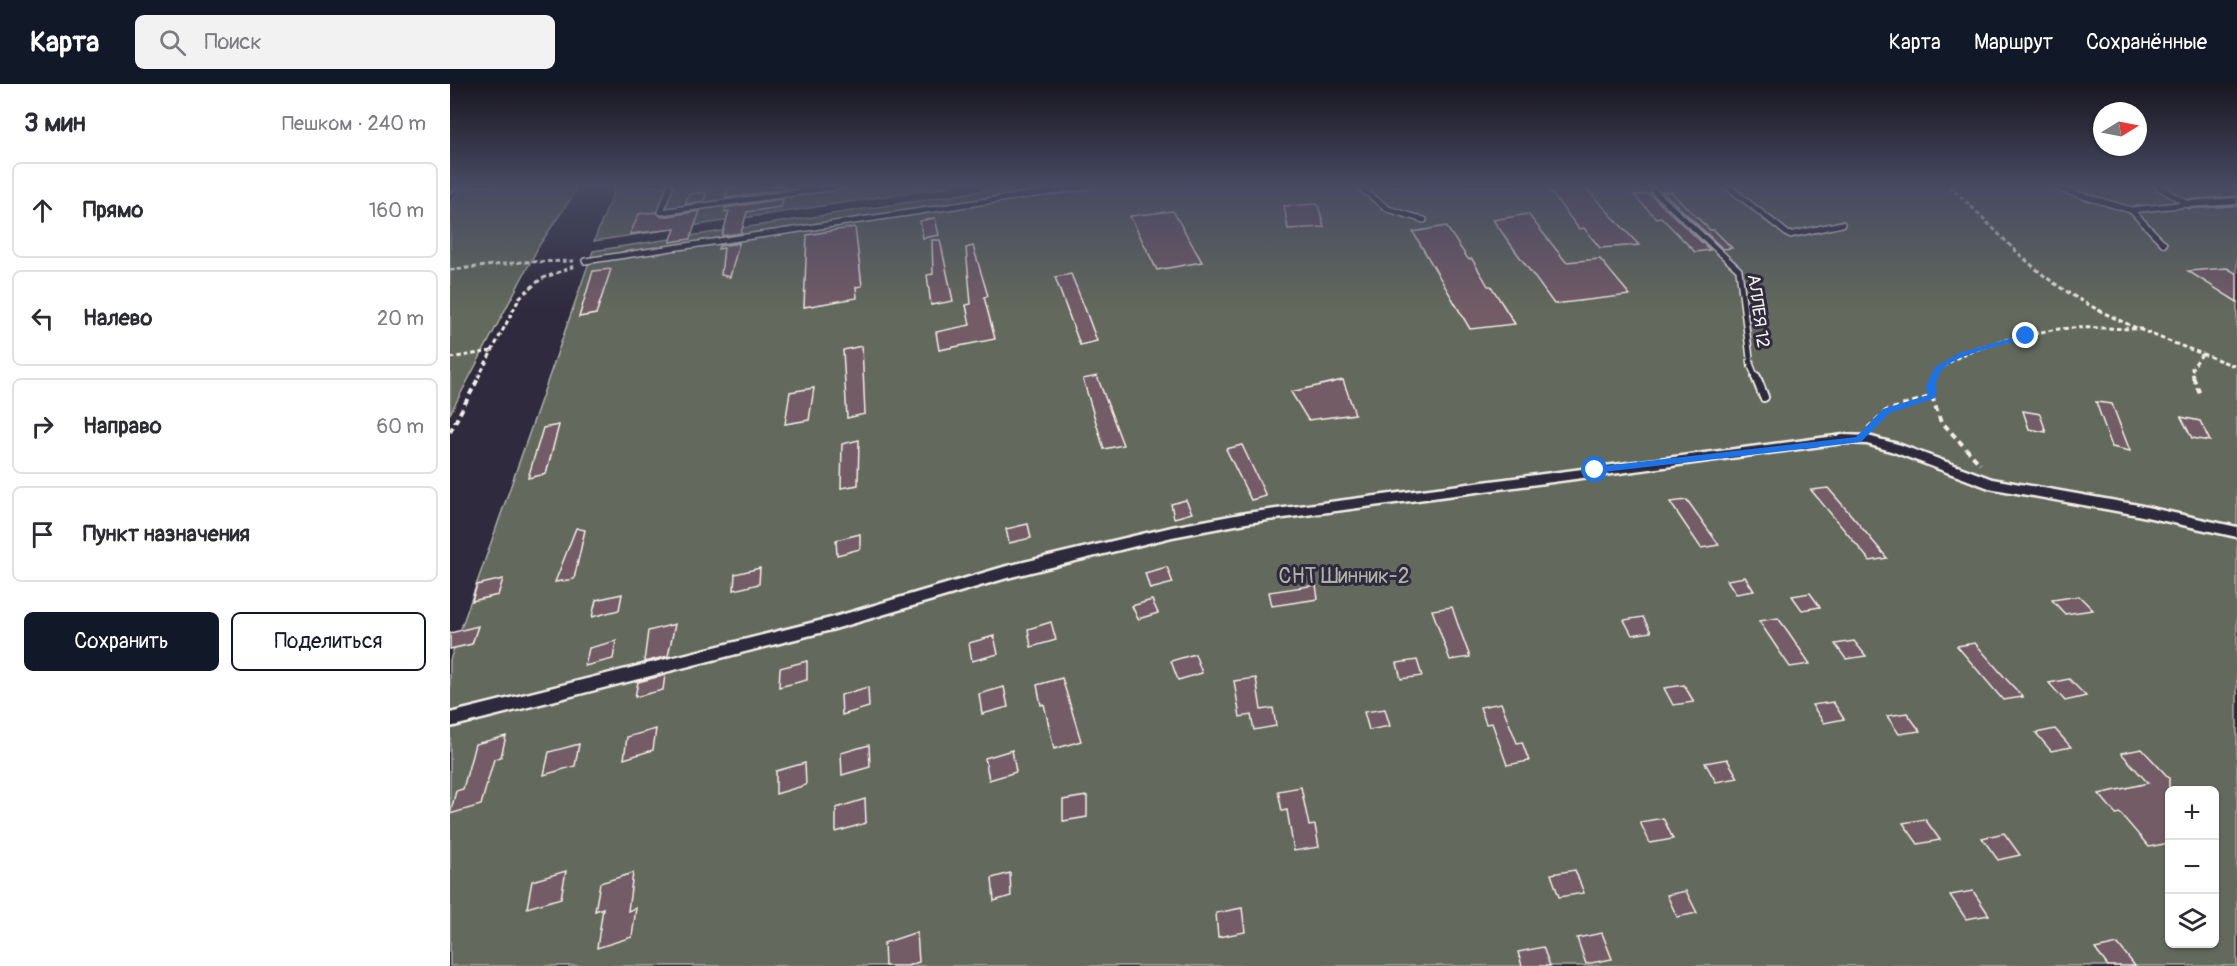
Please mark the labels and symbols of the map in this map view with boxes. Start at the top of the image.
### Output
north arrow [2093,102,2147,156]
street label: АЛЛЕЯ 12 [1741,273,1775,349]
route end [2012,322,2038,348]
route start [1581,456,1607,482]
park label: СНТ Шинник-2 [1279,563,1409,590]

